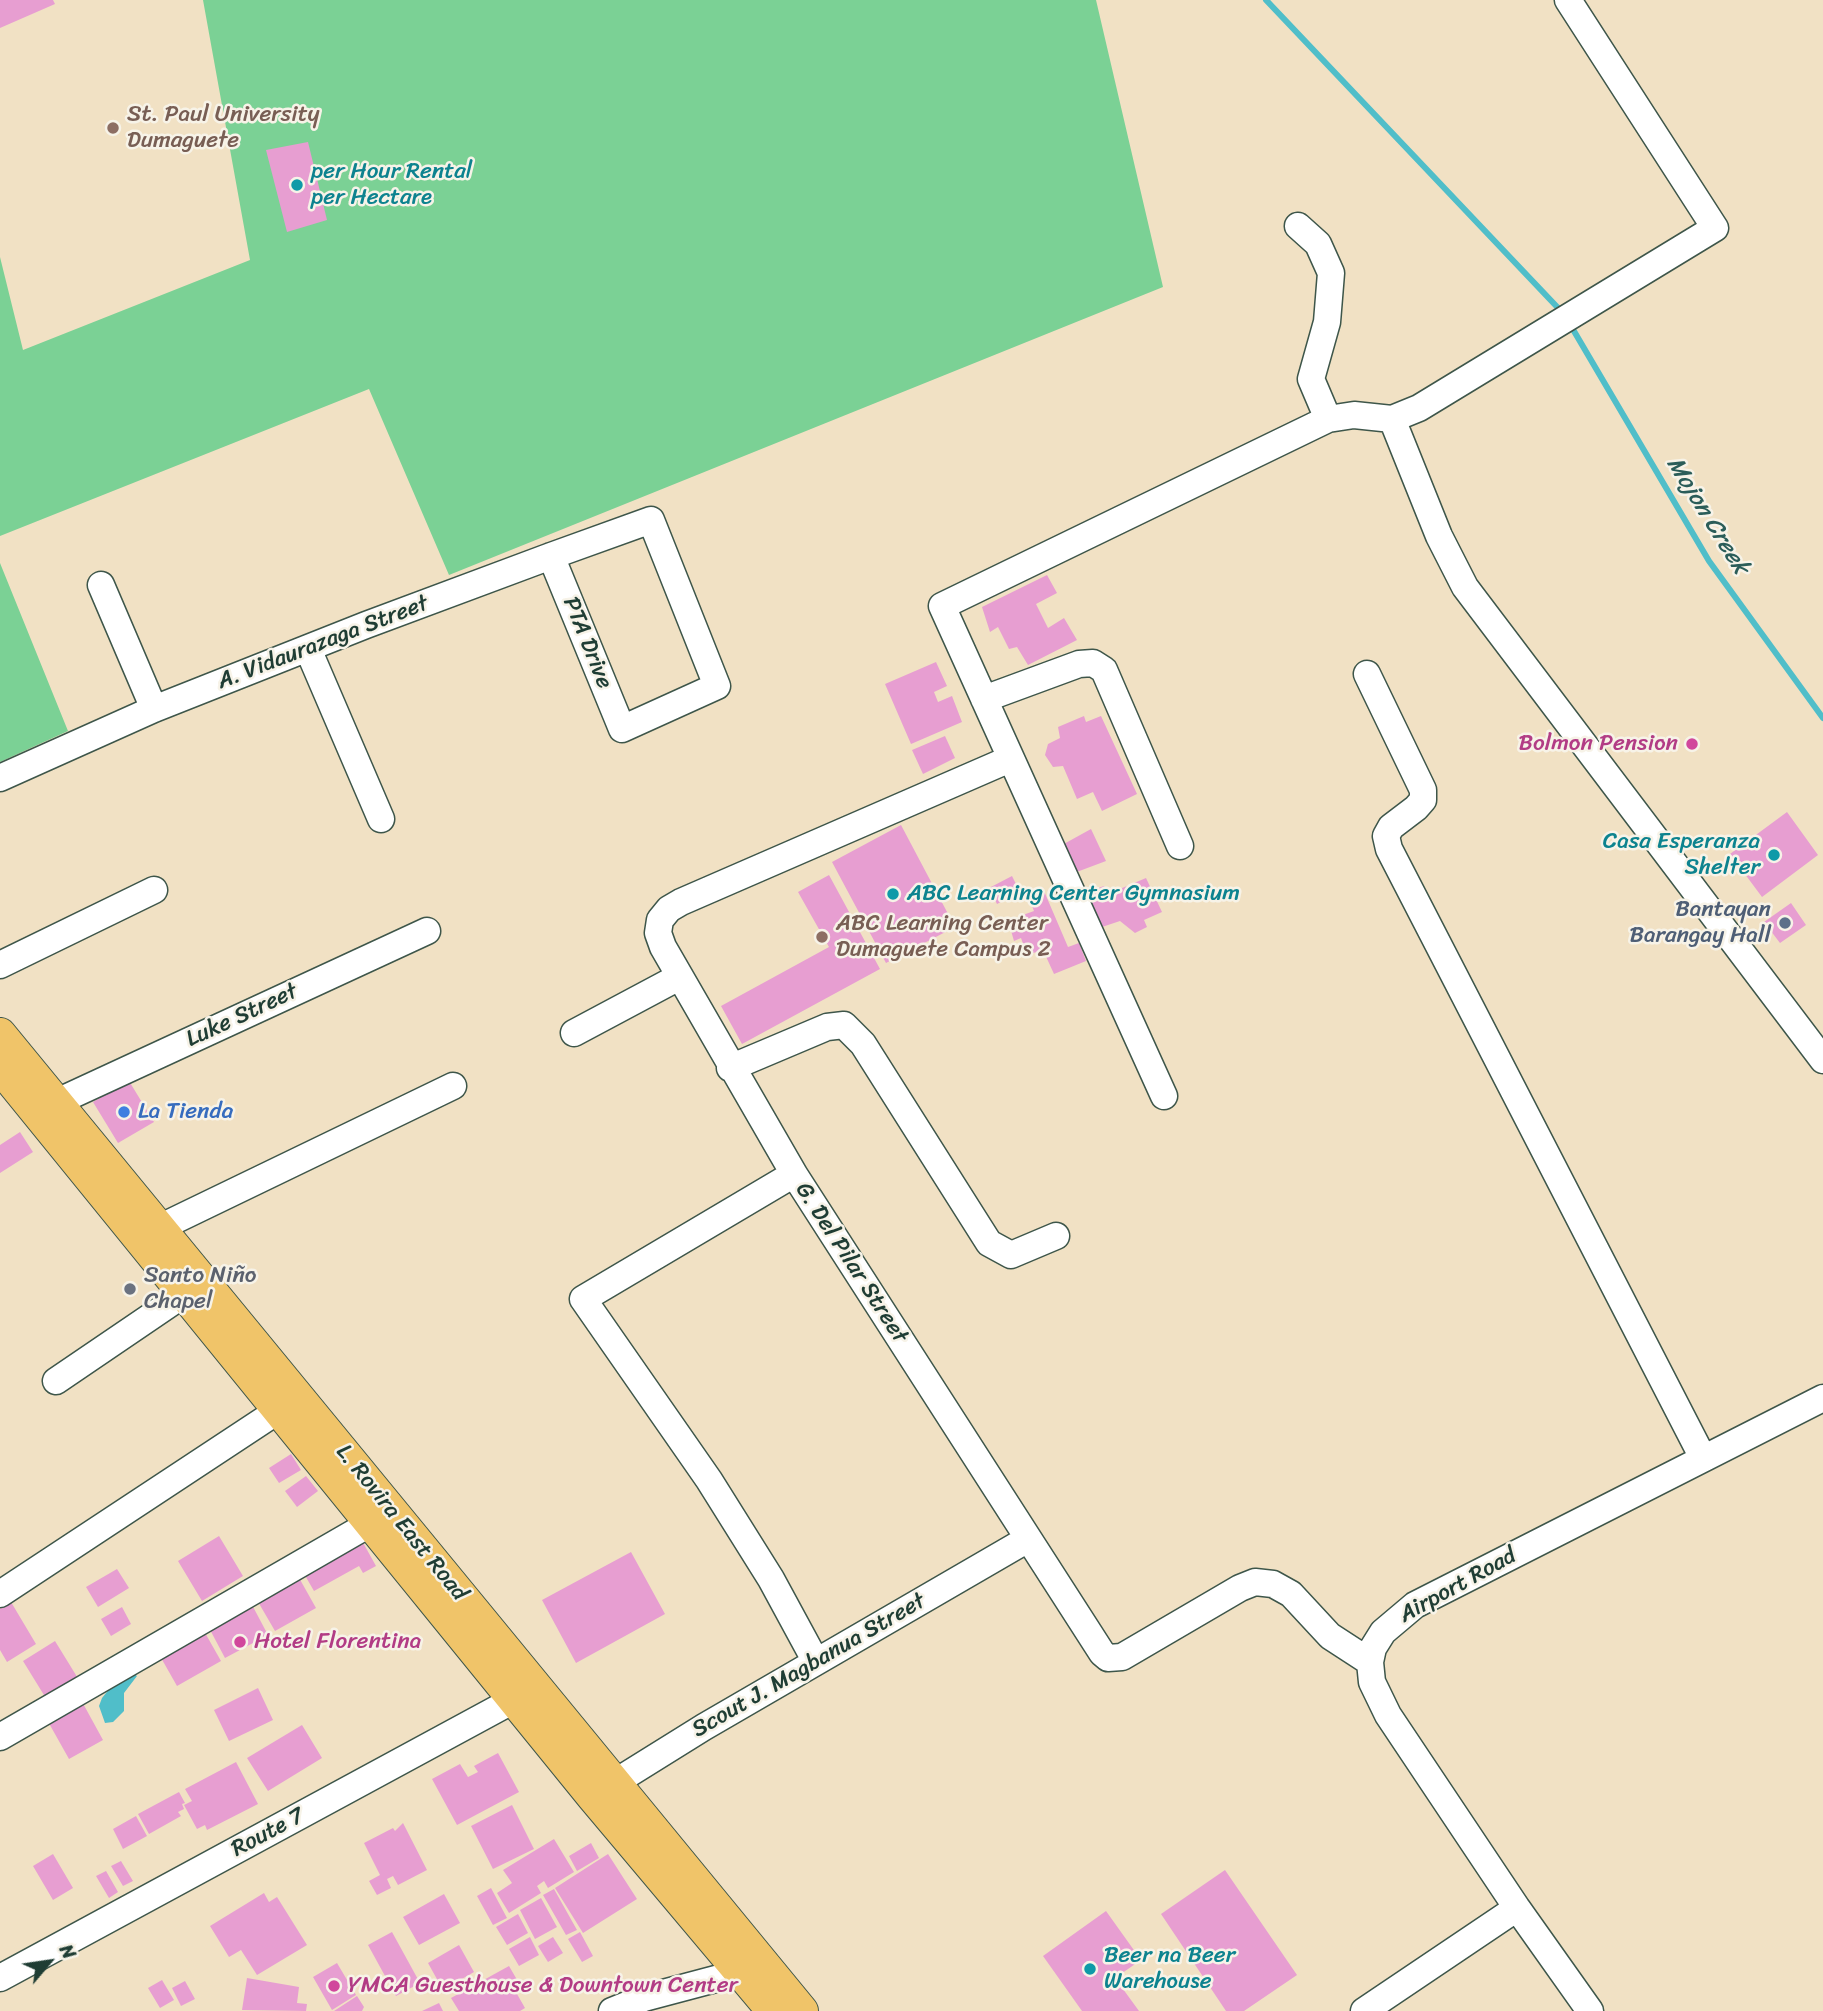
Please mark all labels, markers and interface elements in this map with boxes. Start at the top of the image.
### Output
place label: St. Paul University Dumaguete [127,101,319,155]
marker: St. Paul University Dumaguete [105,120,121,136]
place label: per Hour Rental per Hectare [311,158,472,212]
marker: per Hour Rental per Hectare [289,177,305,193]
water label: Mojon Creek [1660,452,1754,580]
street label: A. Vidaurazaga Street [214,590,432,696]
street label: PTA Drive [556,593,618,693]
place label: Bolmon Pension [1518,730,1678,758]
marker: Bolmon Pension [1684,736,1700,752]
place label: Casa Esperanza Shelter [1603,828,1760,882]
marker: Casa Esperanza Shelter [1766,847,1782,863]
place label: ABC Learning Center Gymnasium [907,880,1240,908]
marker: ABC Learning Center Gymnasium [885,886,901,902]
place label: Bantayan Barangay Hall [1630,896,1771,950]
place label: ABC Learning Center Dumaguete Campus 2 [836,910,1051,964]
marker: Bantayan Barangay Hall [1777,915,1793,931]
marker: ABC Learning Center Dumaguete Campus 2 [814,929,830,945]
street label: Luke Street [182,978,302,1054]
place label: La Tienda [138,1098,233,1126]
marker: La Tienda [116,1104,132,1120]
street label: G. Del Pilar Street [789,1177,913,1349]
place label: Santo Niño Chapel [144,1262,256,1316]
marker: Santo Niño Chapel [122,1281,138,1297]
street label: L. Rovira East Road [329,1439,473,1607]
street label: Airport Road [1395,1543,1521,1629]
street label: Scout J. Magbanua Street [688,1588,930,1744]
place label: Hotel Florentina [254,1628,421,1656]
marker: Hotel Florentina [232,1634,248,1650]
street label: Route 7 [227,1802,309,1864]
north arrow [14,1927,84,1997]
text: N [50,1938,85,1965]
place label: Beer na Beer Warehouse [1104,1942,1235,1996]
marker: Beer na Beer Warehouse [1082,1961,1098,1977]
place label: YMCA Guesthouse & Downtown Center [348,1972,738,2000]
marker: YMCA Guesthouse & Downtown Center [326,1978,342,1994]

